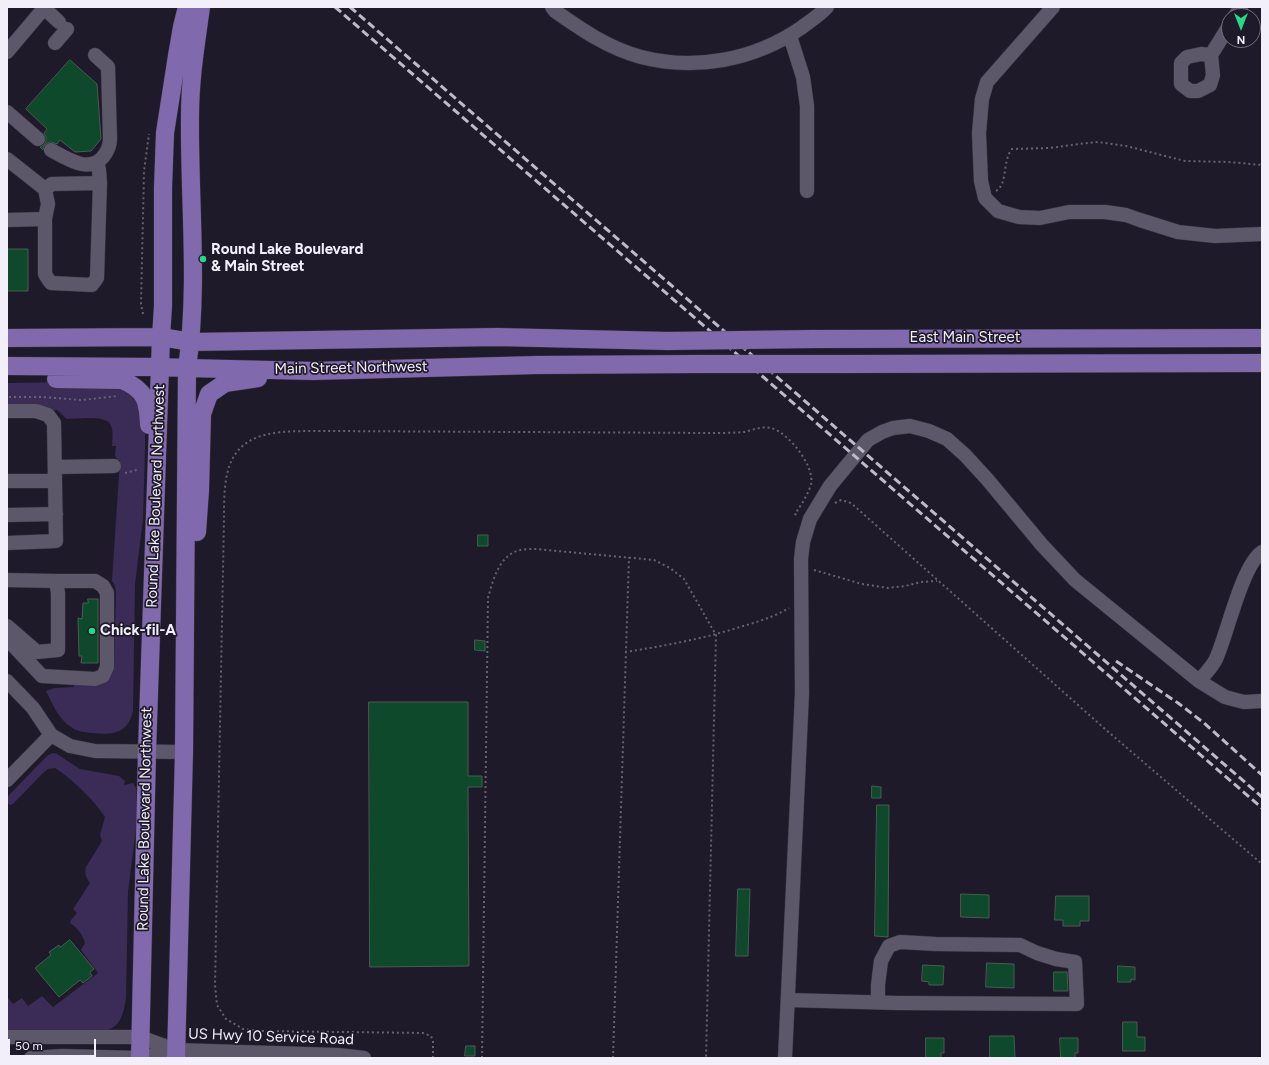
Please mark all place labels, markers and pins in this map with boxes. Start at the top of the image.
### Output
place label: Round Lake Boulevard & Main Street [211,241,363,276]
marker: Round Lake Boulevard & Main Street [198,254,208,264]
place label: Chick-fil-A [100,622,176,640]
marker: Chick-fil-A [87,626,97,636]

